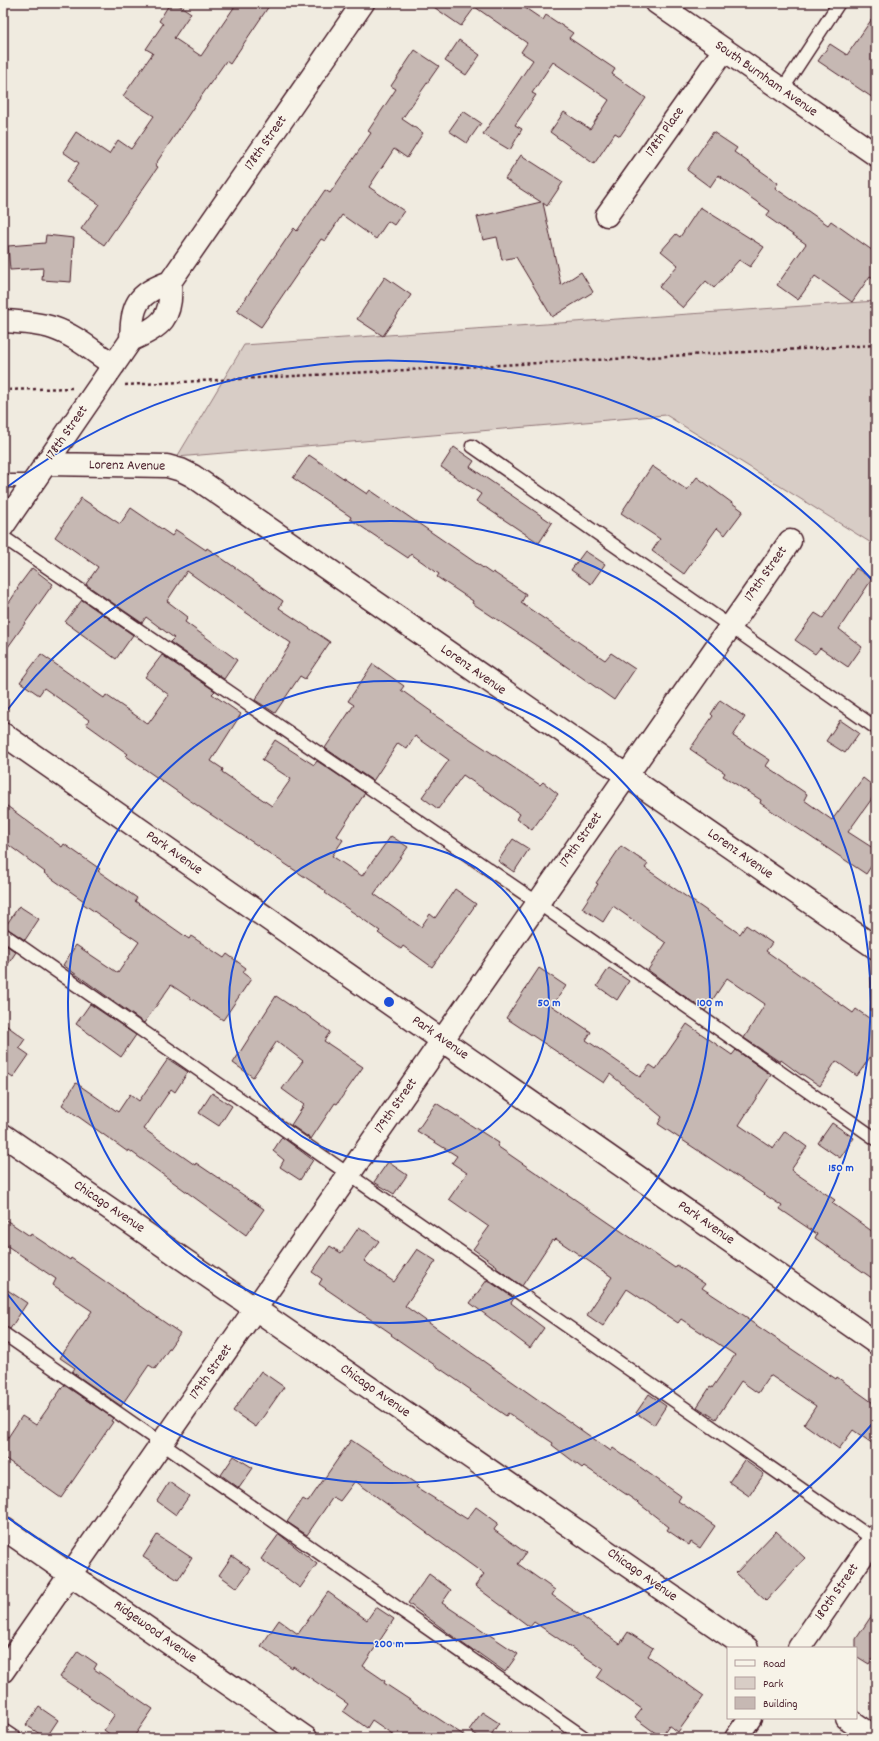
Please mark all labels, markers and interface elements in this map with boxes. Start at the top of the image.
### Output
street label: South Burnham Avenue [710,36,822,122]
street label: 178th Place [640,103,690,161]
street label: 178th Street [240,112,292,174]
street label: 178th Street [41,402,93,464]
street label: Lorenz Avenue [89,455,165,477]
street label: 179th Street [740,542,792,606]
street label: Lorenz Avenue [436,640,510,700]
street label: 179th Street [555,808,607,872]
street label: Lorenz Avenue [703,824,777,884]
street label: Park Avenue [141,826,207,880]
centre of rings [382,995,396,1009]
text: 50 m [537,995,561,1012]
text: 100 m [697,995,723,1012]
street label: Park Avenue [407,1011,473,1065]
street label: 179th Street [370,1074,422,1138]
text: 150 m [828,1160,854,1177]
street label: Chicago Avenue [69,1176,149,1238]
street label: Park Avenue [673,1196,739,1250]
street label: 179th Street [185,1340,237,1404]
street label: Chicago Avenue [336,1359,414,1423]
street label: Chicago Avenue [603,1543,681,1607]
street label: 180th Street [810,1560,864,1624]
street label: Ridgewood Avenue [109,1596,201,1668]
text: 200 m [374,1636,404,1653]
legend [727,1647,857,1719]
text: Road [763,1656,785,1673]
text: Park [763,1676,784,1693]
text: Building [763,1696,798,1713]

